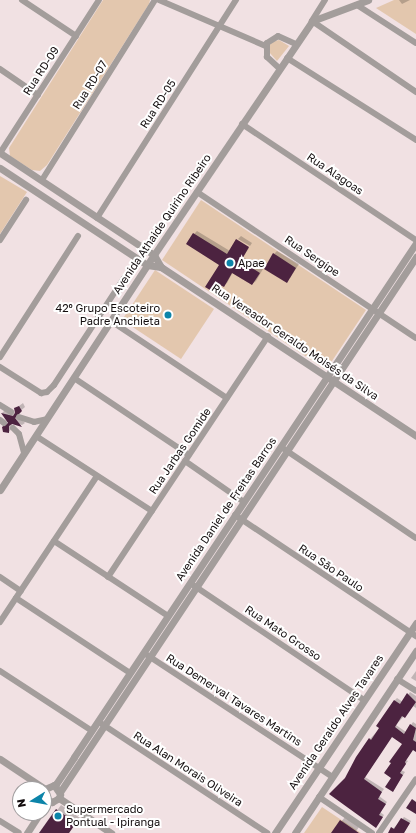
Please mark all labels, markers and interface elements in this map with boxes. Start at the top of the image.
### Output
street label: Rua RD-09 [20,44,62,98]
street label: Rua RD-07 [70,58,110,112]
street label: Rua RD-05 [137,77,179,131]
street label: Rua Alagoas [304,150,366,198]
street label: Avenida Athaide Quirino Ribeiro [110,151,214,297]
street label: Rua Sergipe [282,233,342,279]
place label: Apae [238,256,265,270]
marker: Apae [225,258,235,268]
street label: Rua Vereador Geraldo Moisés da Silva [209,281,381,403]
place label: 42º Grupo Escoteiro Padre Anchieta [56,302,160,328]
marker: 42º Grupo Escoteiro Padre Anchieta [163,310,173,320]
street label: Rua Jarbas Gomide [146,405,214,497]
street label: Avenida Daniel de Freitas Barros [173,435,279,583]
street label: Rua São Paulo [296,541,366,595]
street label: Rua Mato Grosso [242,603,324,663]
street label: Rua Demerval Tavares Martins [164,651,304,749]
street label: Avenida Geraldo Alves Tavares [286,652,386,792]
street label: Rua Alan Morais Oliveira [131,729,245,809]
north arrow [12,781,52,821]
text: N [14,798,28,809]
place label: Supermercado Pontual - Ipiranga [66,803,160,829]
marker: Supermercado Pontual - Ipiranga [53,811,63,821]

